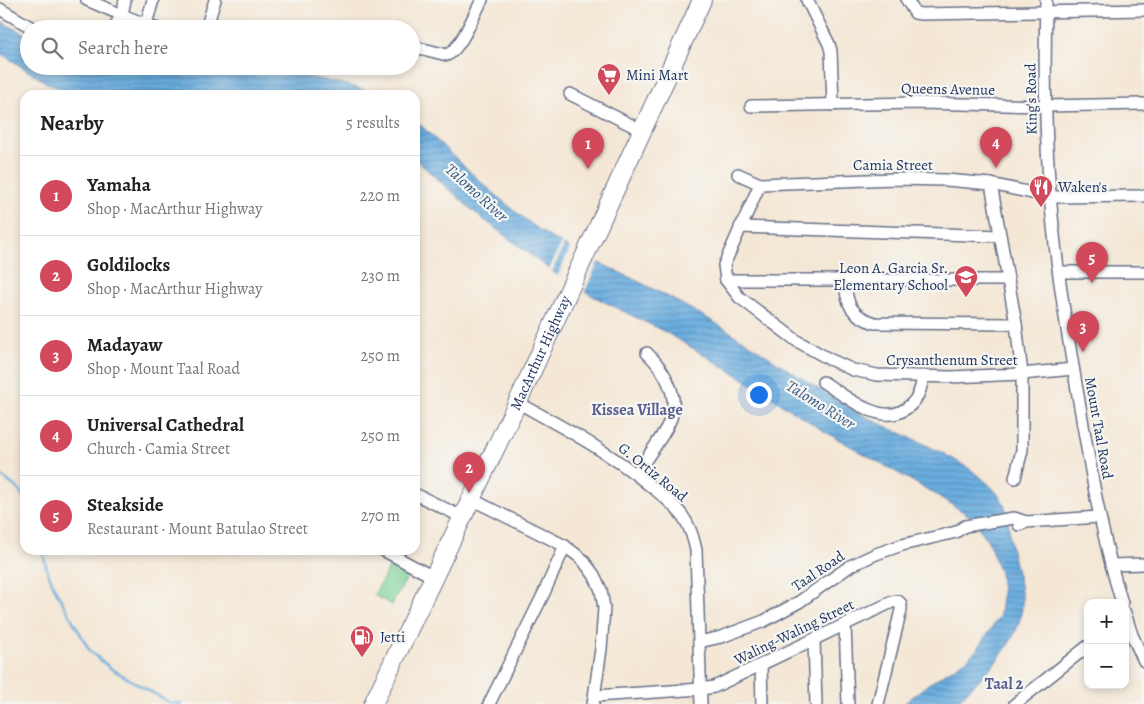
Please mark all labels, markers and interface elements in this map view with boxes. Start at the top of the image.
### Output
search box [20,20,420,75]
icon: search [38,34,66,62]
text: Search here [78,35,168,61]
supermarket icon: Mini Mart [596,62,622,96]
street label: King's Road [1020,62,1042,135]
place label: Mini Mart [626,65,688,85]
street label: Queens Avenue [901,78,995,100]
text: Nearby [40,109,103,137]
text: 5 results [346,112,400,134]
pin: 4 [980,127,1012,168]
pin: 1 [572,128,604,169]
street label: Camia Street [853,155,933,175]
water label: Talomo River [440,159,513,227]
text: Yamaha [87,172,151,198]
restaurant icon: Waken's [1028,174,1054,208]
place label: Waken's [1057,177,1107,197]
text: 1 [53,185,59,207]
text: 220 m [360,185,400,207]
text: Shop · MacArthur Highway [87,198,262,220]
pin: 5 [1076,242,1108,283]
text: Goldilocks [87,252,170,278]
place label: Leon A. Garcia Sr. Elementary School [833,258,948,295]
school or university icon: Leon A. Garcia Sr. Elementary School [953,264,979,298]
text: 2 [52,265,60,287]
text: 230 m [361,265,400,287]
text: Shop · MacArthur Highway [87,278,262,300]
street label: MacArthur Highway [505,292,575,414]
pin: 3 [1067,311,1099,352]
text: Madayaw [87,332,163,358]
text: 3 [53,345,59,367]
text: 250 m [361,345,400,367]
street label: Crysanthenum Street [886,350,1018,370]
text: Shop · Mount Taal Road [87,358,240,380]
water label: Talomo River [782,375,860,435]
street label: Mount Taal Road [1080,375,1118,482]
your location [746,382,772,408]
district label: Kissea Village [591,399,683,421]
text: Universal Cathedral [87,412,244,438]
text: 4 [52,425,60,447]
text: 250 m [361,425,400,447]
text: Church · Camia Street [87,438,230,460]
street label: G. Ortiz Road [614,438,693,507]
pin: 2 [453,452,485,493]
text: Steakside [87,492,164,518]
text: 5 [53,505,59,527]
text: 270 m [361,505,400,527]
text: Restaurant · Mount Batulao Street [87,518,308,540]
street label: Taal Road [788,546,849,596]
street label: Waling-Waling Street [730,594,857,670]
map controls [1084,599,1129,689]
button: + [1084,599,1129,644]
fuel station icon: Jetti [349,624,375,658]
place label: Jetti [380,627,405,647]
button: − [1084,644,1129,689]
district label: Taal 2 [985,673,1024,695]

